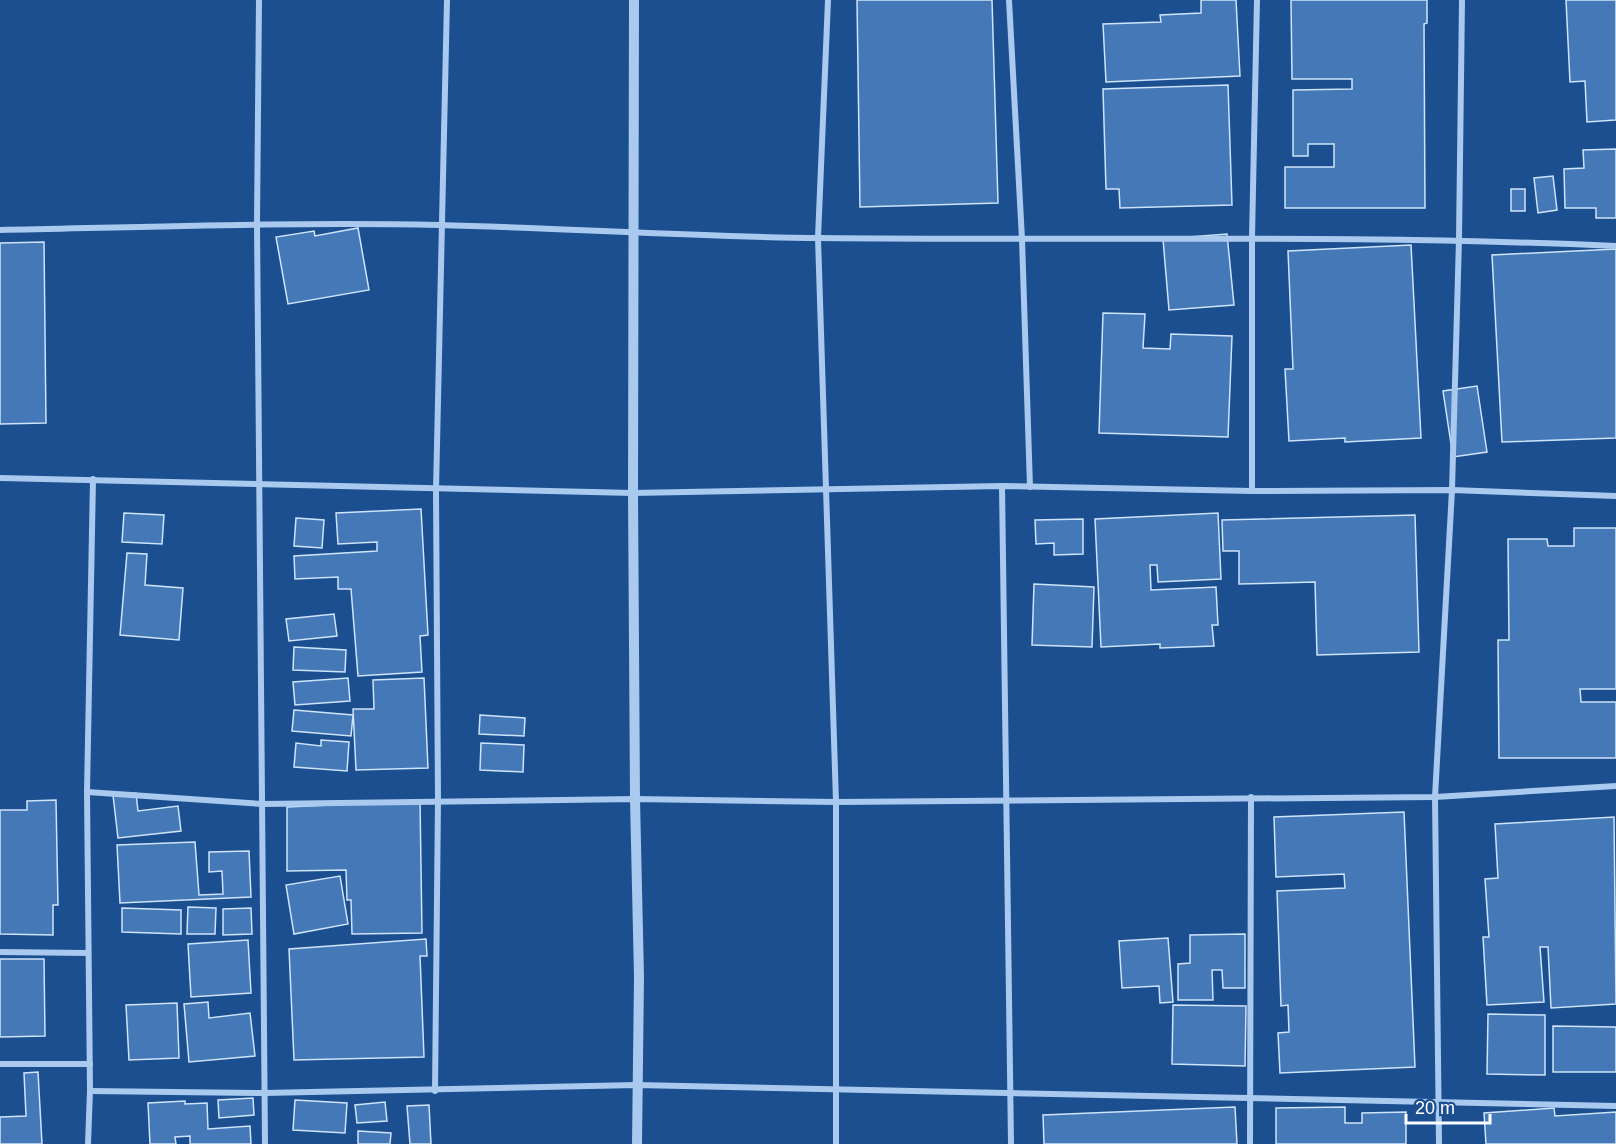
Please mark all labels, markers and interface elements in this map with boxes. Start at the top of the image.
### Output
scale bar [1406,1087,1490,1125]
text: 20 m [1415,1098,1455,1118]

